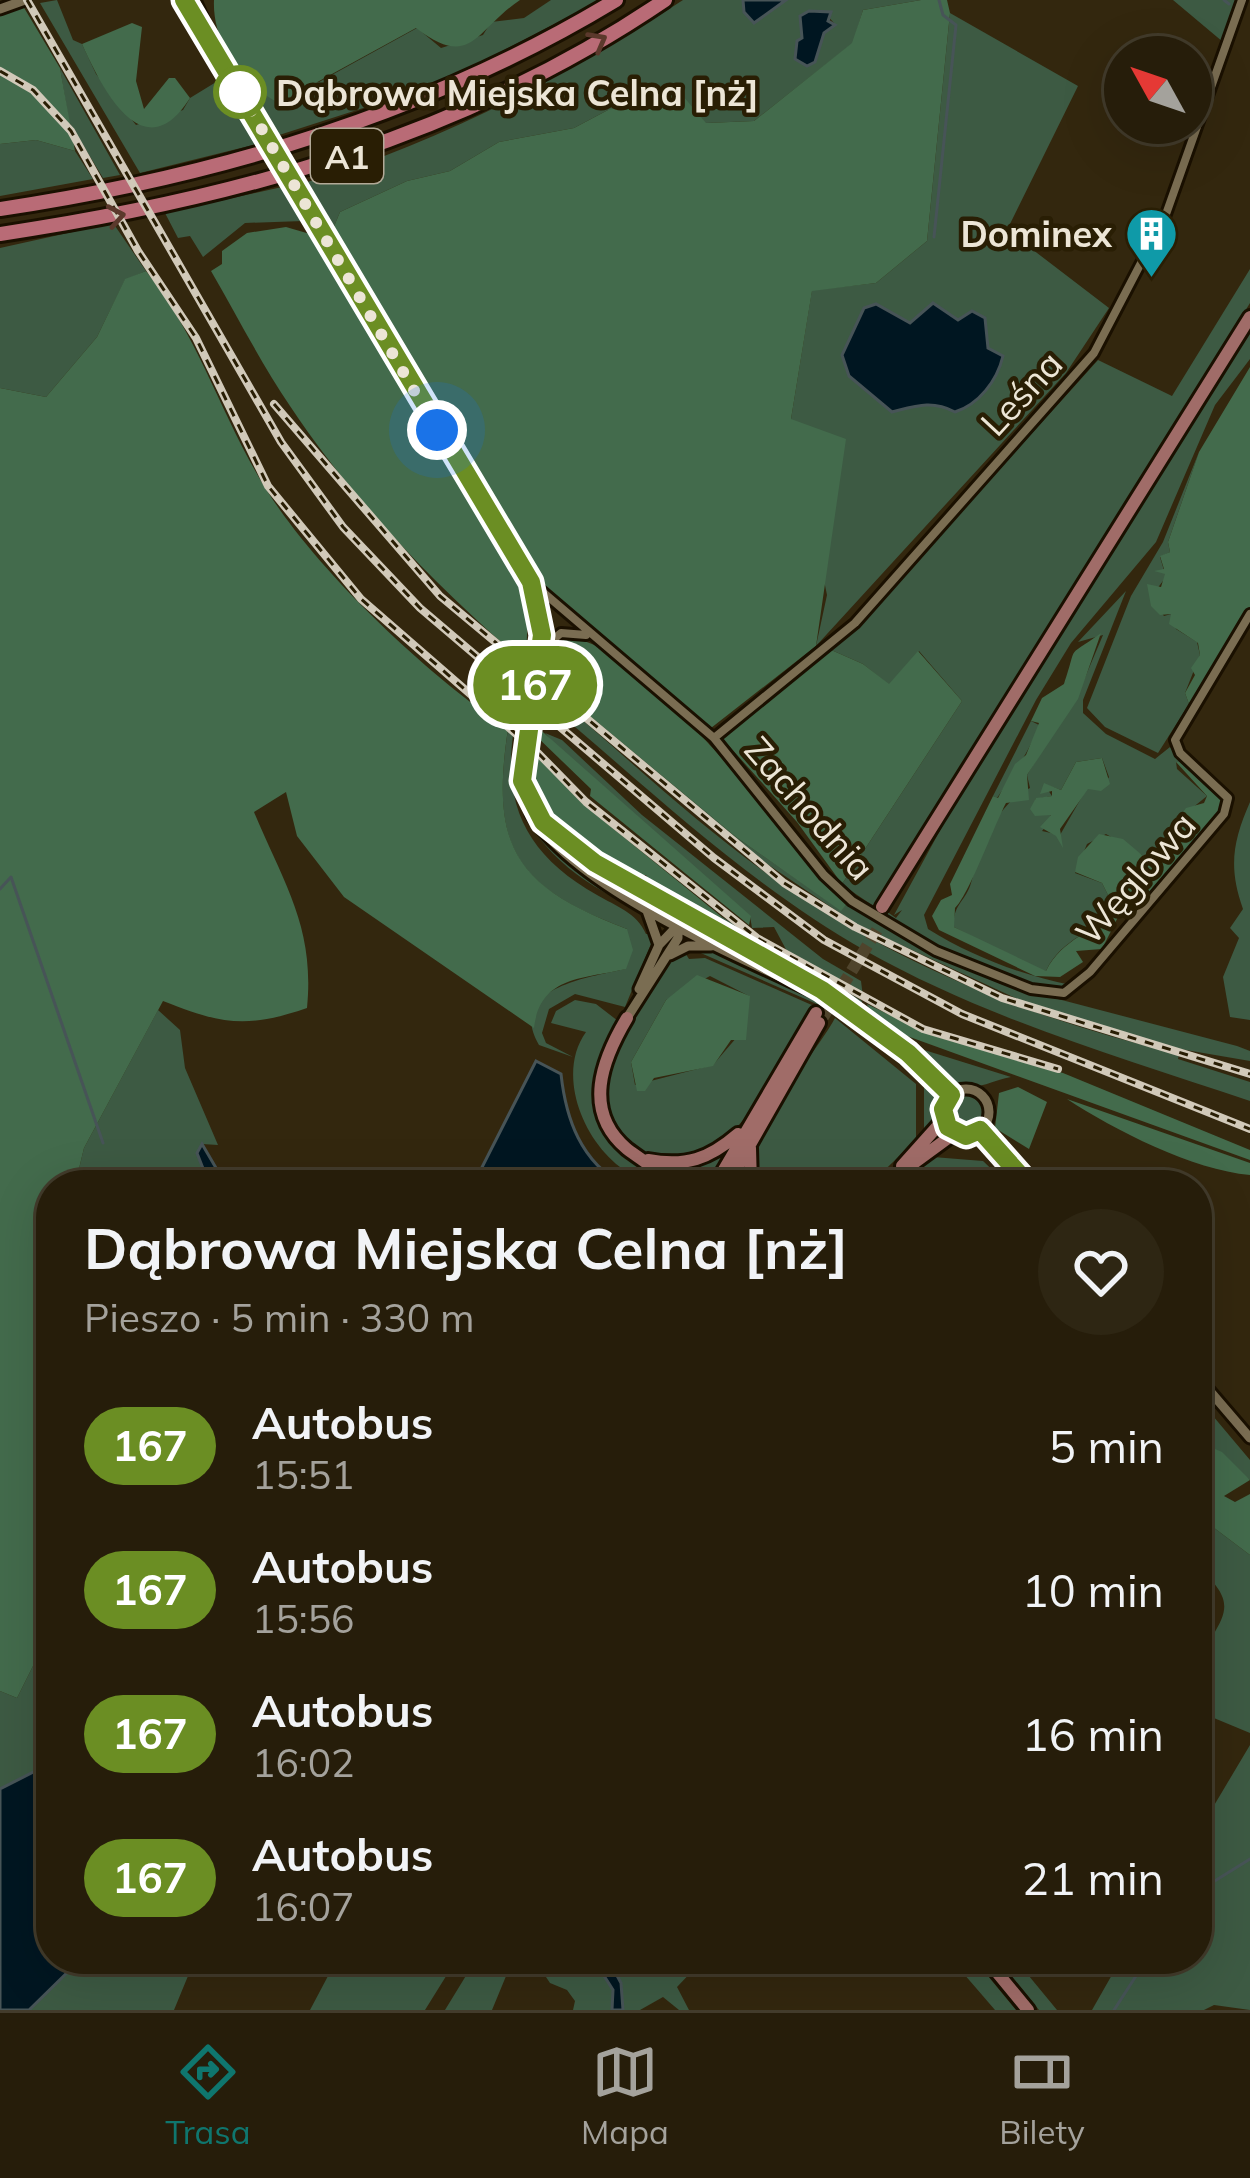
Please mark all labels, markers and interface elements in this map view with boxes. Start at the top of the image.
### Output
one-way arrow [585,32,607,55]
north arrow [1104,36,1212,144]
map controls [1104,36,1212,144]
marker: Dąbrowa Miejska Celna [nż] [215,67,265,117]
place label: Dąbrowa Miejska Celna [nż] [276,70,759,115]
road number: A1 [311,129,383,183]
one-way arrow [105,204,125,229]
building icon: Dominex [1123,205,1179,279]
place label: Dominex [960,211,1113,256]
street label: Leśna [971,341,1071,445]
your location [407,400,467,460]
line badge: 167 [466,646,604,724]
text: 167 [497,658,573,711]
street label: Zachodnia [736,727,884,889]
street label: Węglowa [1065,803,1205,953]
button: heart [1038,1209,1164,1335]
text: Dąbrowa Miejska Celna [nż] [84,1212,848,1283]
text: Pieszo · 5 min · 330 m [84,1293,474,1342]
text: Autobus [252,1394,433,1450]
text: 5 min [1049,1418,1164,1474]
text: 167 [112,1419,188,1472]
text: 15:51 [252,1450,355,1499]
text: Autobus [252,1538,433,1594]
text: 10 min [1022,1562,1164,1618]
text: 167 [112,1563,188,1616]
text: 15:56 [252,1594,355,1643]
text: Autobus [252,1682,433,1738]
text: 16 min [1022,1706,1164,1762]
text: 167 [112,1707,188,1760]
text: 16:02 [252,1738,355,1787]
text: Autobus [252,1826,433,1882]
text: 21 min [1022,1850,1164,1906]
text: 167 [112,1851,188,1904]
text: 16:07 [252,1882,355,1931]
tab: Trasa [165,2039,250,2152]
tab: Mapa [581,2039,669,2152]
tab: Bilety [999,2039,1085,2152]

